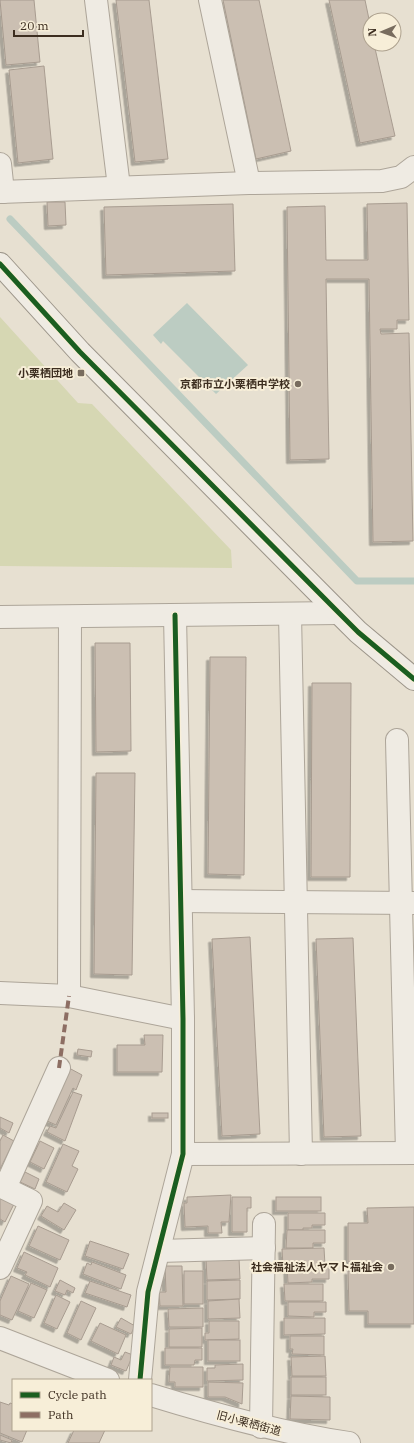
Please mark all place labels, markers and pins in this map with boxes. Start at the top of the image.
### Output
place label: 小栗栖団地 [18,366,73,380]
marker: 小栗栖団地 [76,368,86,378]
place label: 京都市立小栗栖中学校 [180,377,290,391]
marker: 京都市立小栗栖中学校 [293,379,303,389]
place label: 社会福祉法人ヤマト福祉会 [251,1260,383,1274]
marker: 社会福祉法人ヤマト福祉会 [386,1262,396,1272]

